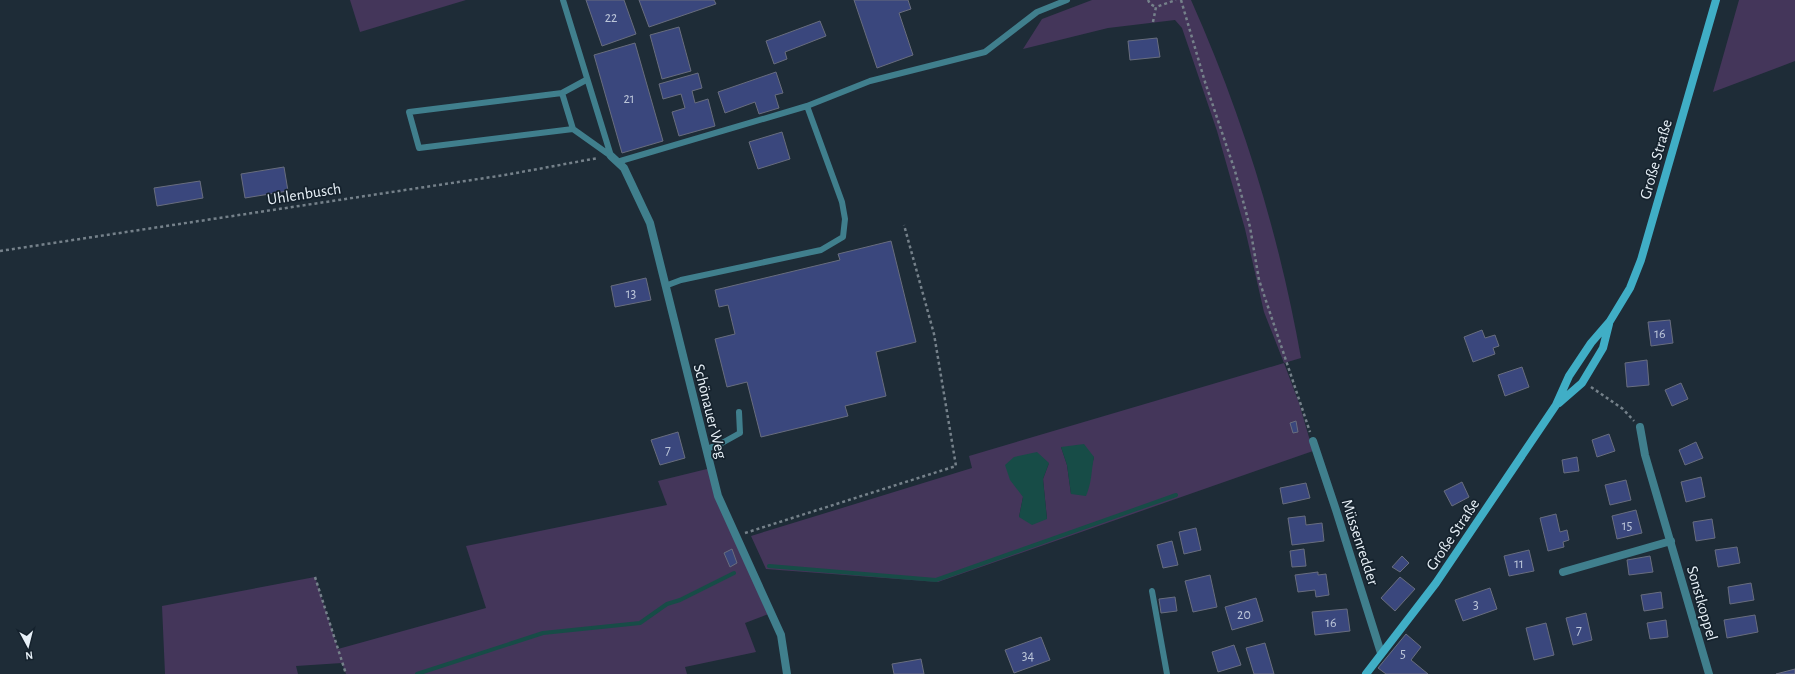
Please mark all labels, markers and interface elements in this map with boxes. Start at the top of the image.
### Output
house number: 22 [605,11,617,25]
house number: 21 [623,92,635,106]
street label: Große Straße [1637,118,1675,201]
street label: Uhlenbusch [266,180,342,208]
house number: 13 [626,287,637,301]
house number: 16 [1654,327,1666,341]
street label: Schönauer Weg [691,362,730,460]
house number: 7 [665,443,671,457]
street label: Große Straße [1423,496,1482,573]
street label: Müssenredder [1339,497,1382,588]
house number: 15 [1622,519,1632,533]
house number: 11 [1514,557,1524,571]
street label: Sonstkoppel [1684,564,1720,642]
house number: 3 [1473,598,1479,612]
house number: 20 [1237,608,1251,622]
house number: 16 [1325,616,1337,630]
house number: 7 [1576,623,1582,637]
north arrow [8,626,48,666]
house number: 5 [1400,647,1406,661]
house number: 34 [1022,649,1035,663]
text: N [25,650,34,661]

